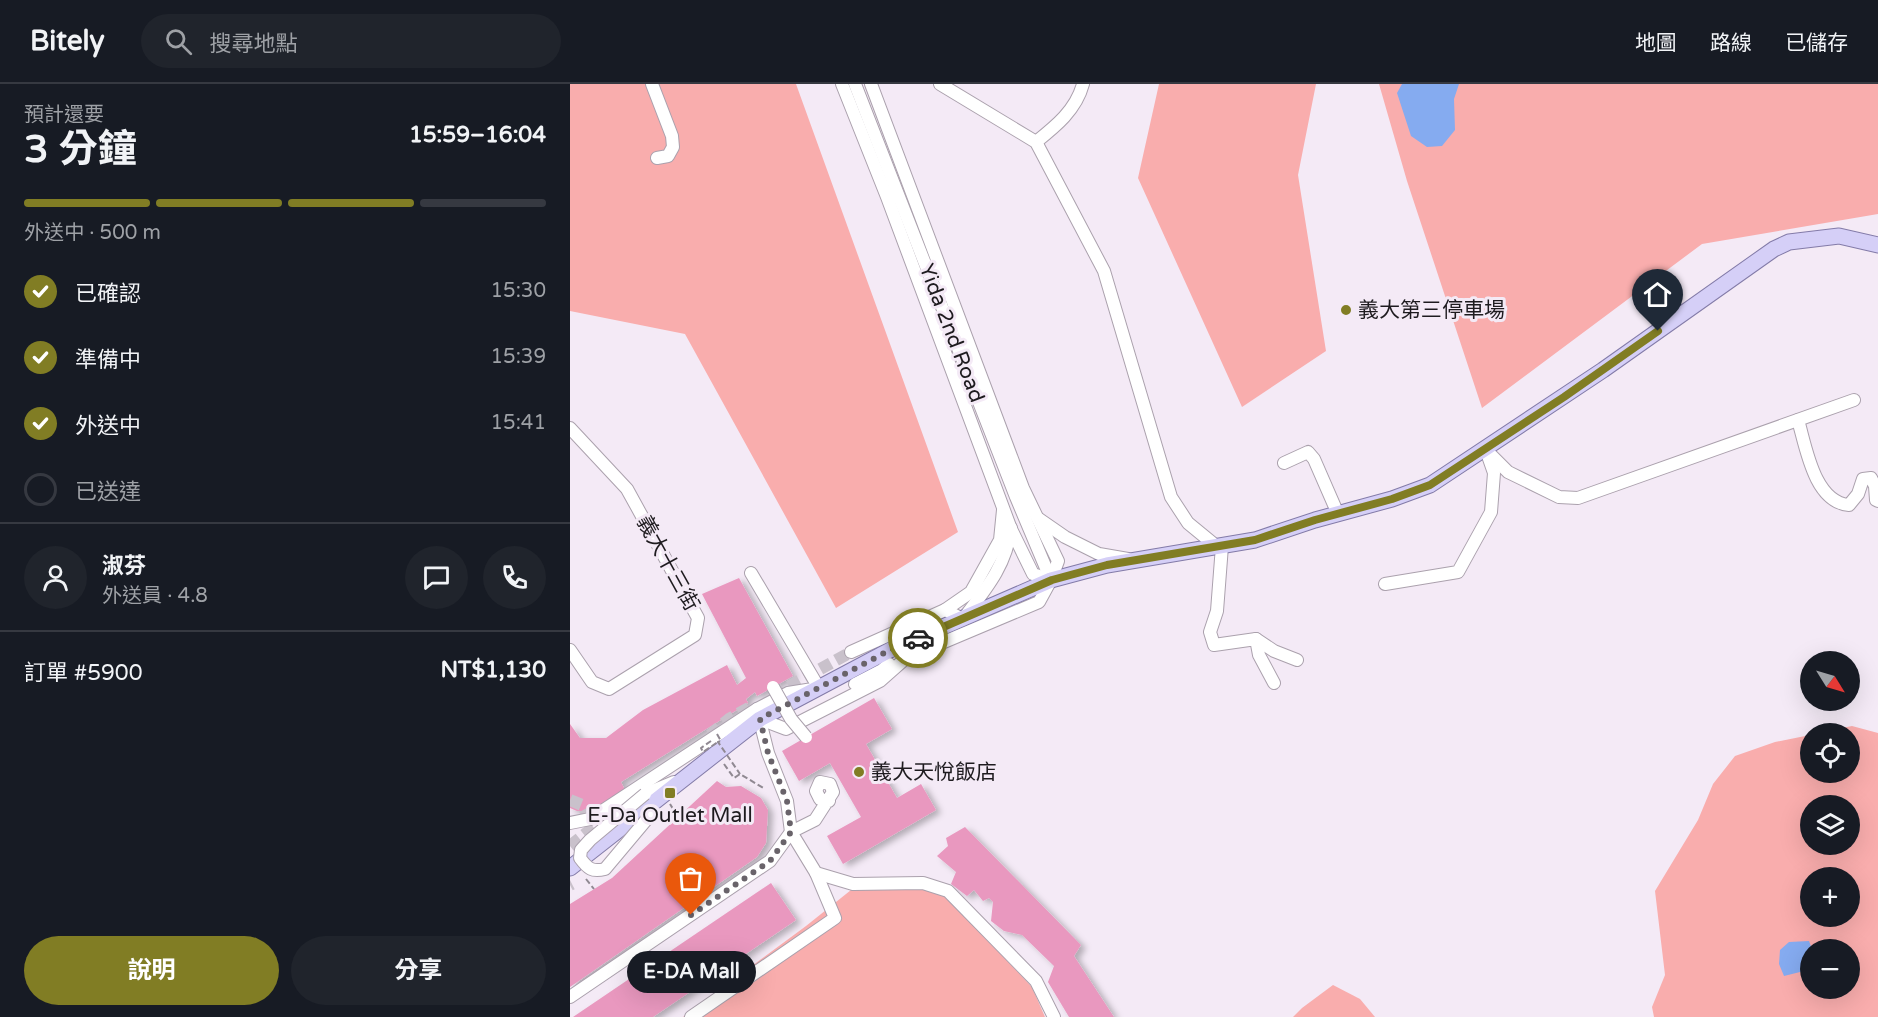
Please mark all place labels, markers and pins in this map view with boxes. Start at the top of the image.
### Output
pin [1632,269,1683,331]
place label: 義大第三停車場 [1358,298,1505,323]
marker: 義大第三停車場 [1339,303,1353,317]
place label: 義大天悅飯店 [871,760,997,785]
marker: 義大天悅飯店 [852,765,866,779]
marker: E-Da Outlet Mall [663,786,677,800]
place label: E-Da Outlet Mall [587,803,753,828]
pin [665,853,716,915]
callout: E-DA Mall [627,951,756,993]

